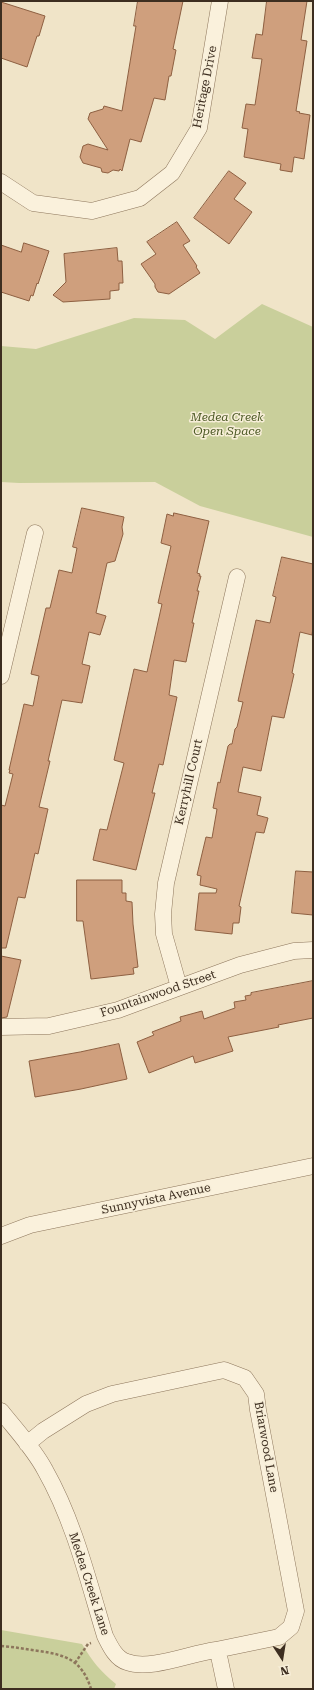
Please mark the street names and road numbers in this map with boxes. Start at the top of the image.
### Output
street label: Heritage Drive [190,45,220,129]
street label: Kerryhill Court [172,738,206,826]
street label: Fountainwood Street [98,967,218,1021]
street label: Sunnyvista Avenue [100,1180,212,1218]
street label: Briarwood Lane [251,1400,281,1494]
street label: Medea Creek Lane [66,1531,112,1637]

